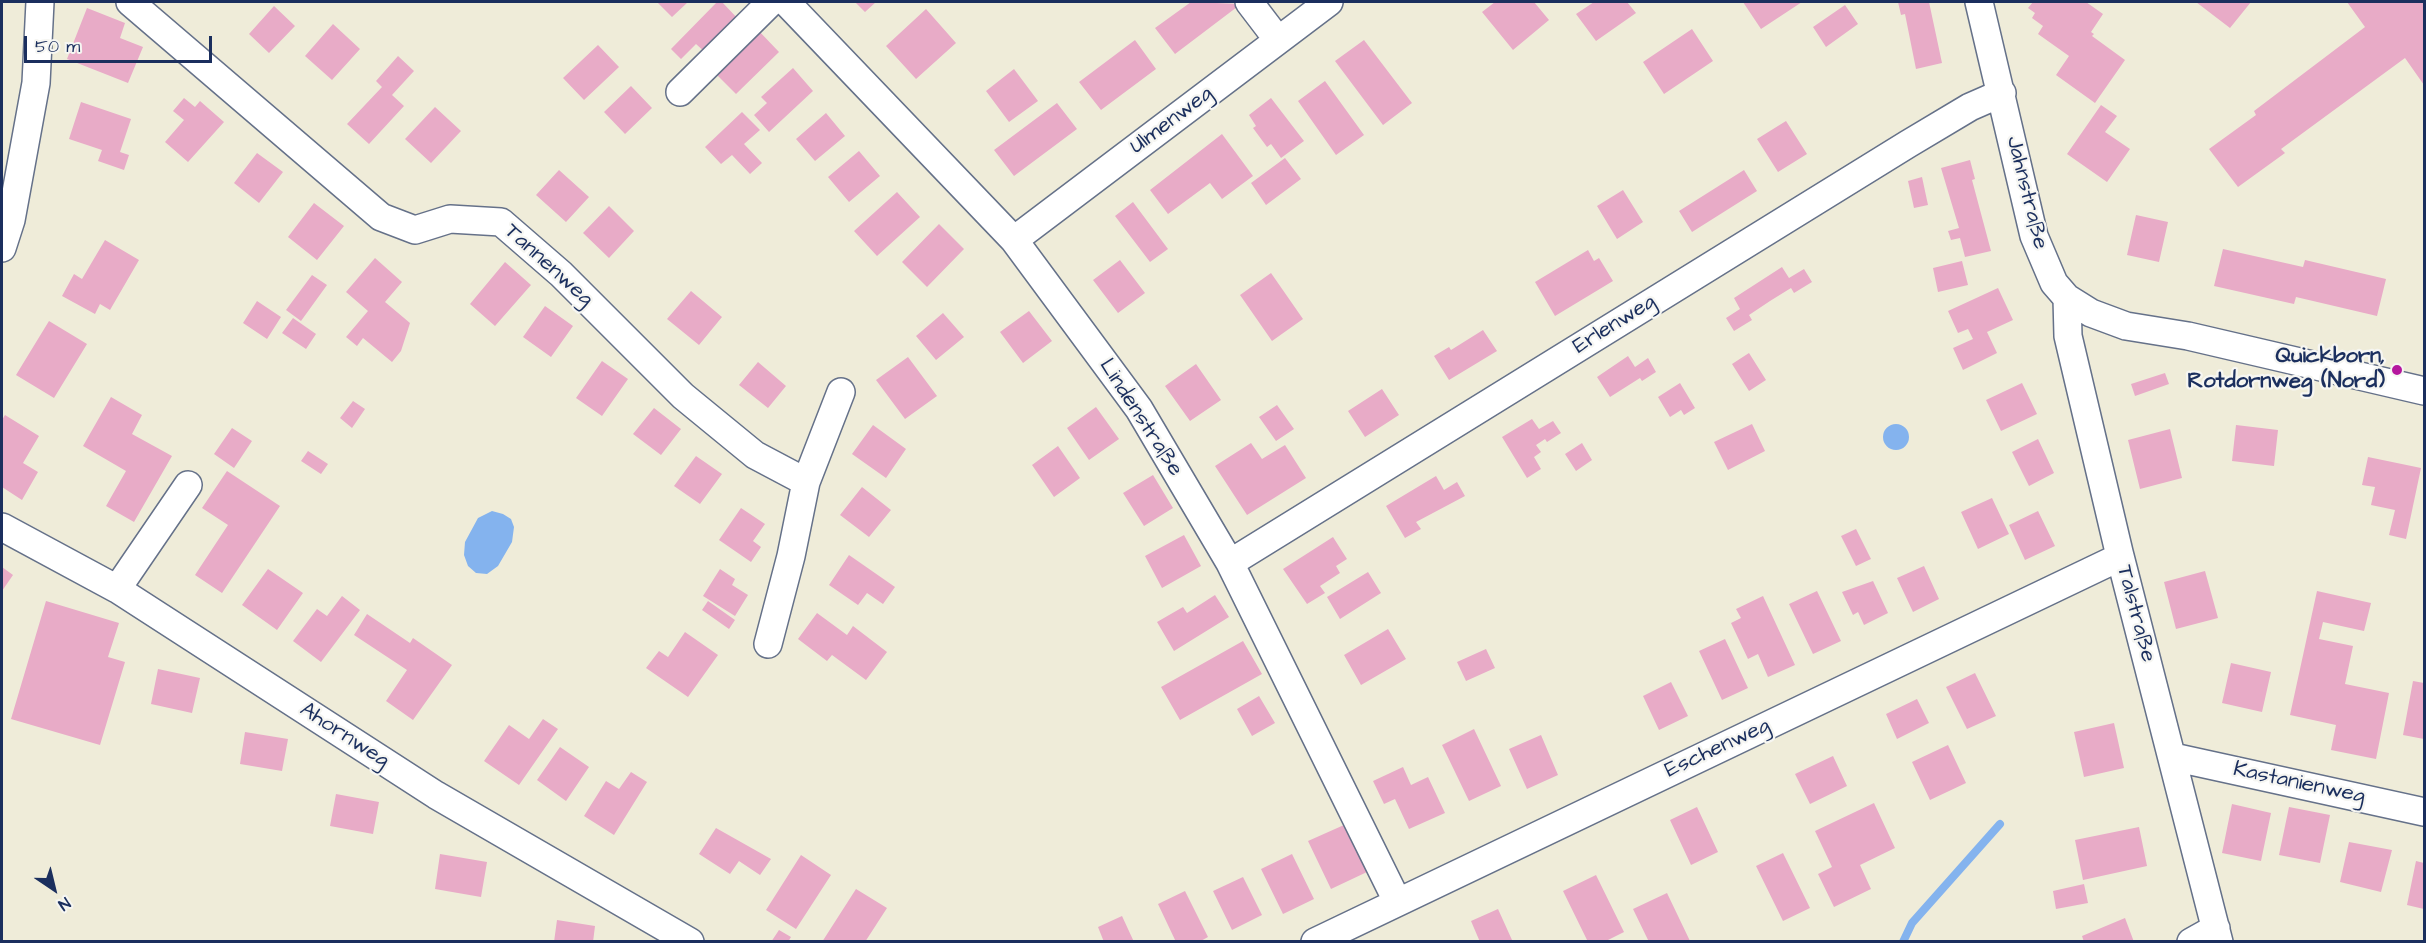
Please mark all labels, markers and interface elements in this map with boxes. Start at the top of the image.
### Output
scale bar [27,24,214,62]
text: 50 m [35,34,80,59]
street label: Ulmenweg [1125,81,1219,161]
street label: Jahnstraße [1999,134,2053,252]
street label: Tannenweg [498,219,598,313]
street label: Erlenweg [1569,289,1661,361]
place label: Quickborn, Rotdornweg (Nord) [2188,344,2385,396]
street label: Lindenstraße [1092,354,1188,482]
marker: Quickborn, Rotdornweg (Nord) [2390,363,2404,377]
street label: Talstraße [2109,563,2161,665]
street label: Ahornweg [294,697,394,775]
street label: Eschenweg [1661,713,1775,785]
street label: Kastanienweg [2231,757,2367,811]
north arrow [24,859,84,919]
text: N [54,892,75,916]

